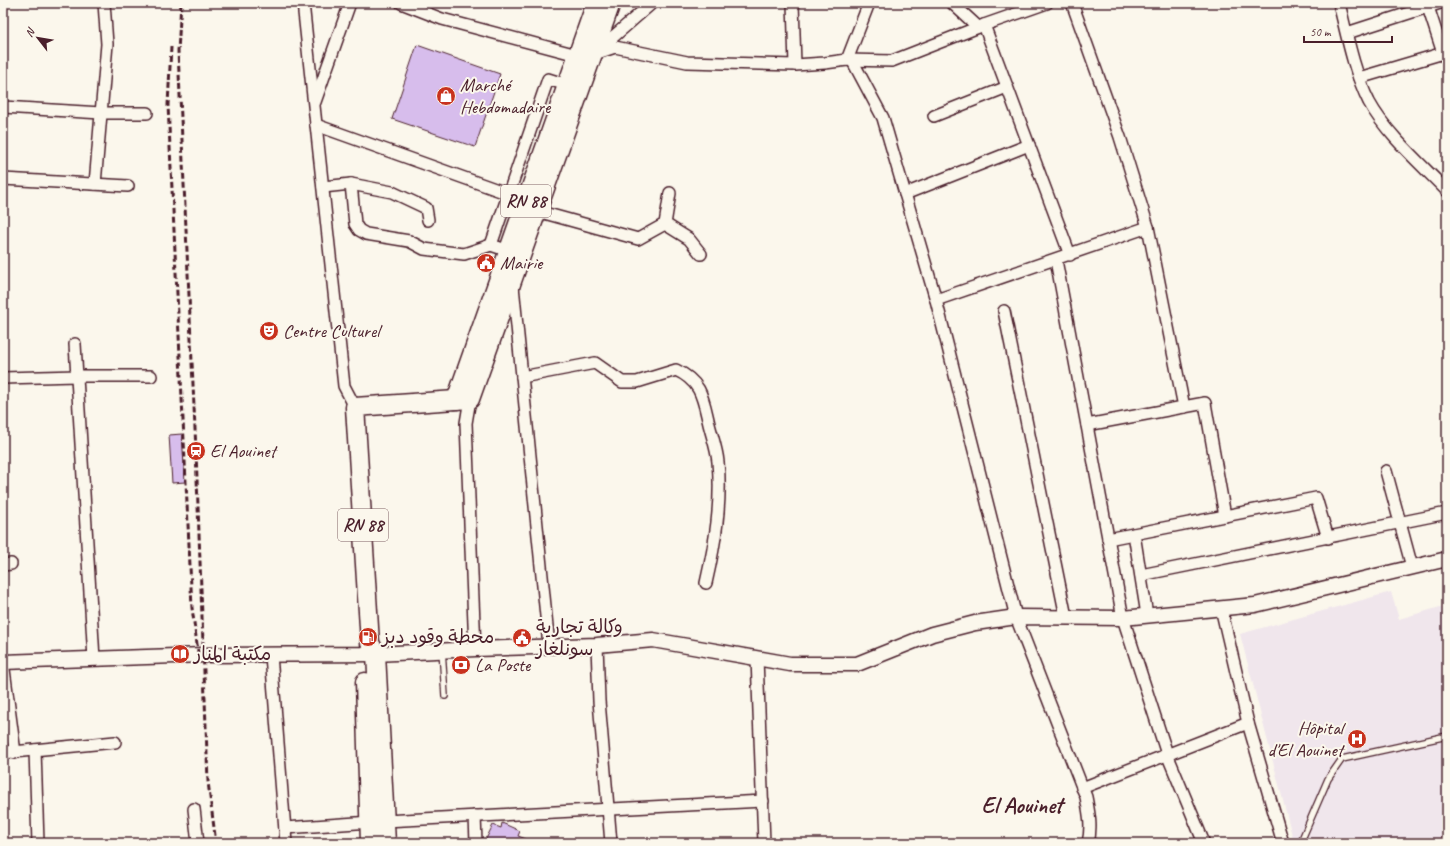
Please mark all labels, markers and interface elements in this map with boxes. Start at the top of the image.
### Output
north arrow [18,18,58,58]
scale bar [1304,18,1392,44]
text: N [22,24,38,39]
text: 50 m [1310,24,1332,40]
place label: Marché Hebdomadaire [460,73,552,119]
shop icon: Marché Hebdomadaire [435,85,457,107]
road number: RN 88 [501,185,551,217]
place label: Mairie [500,251,544,275]
public building icon: Mairie [475,252,497,274]
place label: Centre Culturel [283,319,383,343]
theatre icon: Centre Culturel [258,320,280,342]
place label: El Aouinet [210,439,278,463]
station icon: El Aouinet [185,440,207,462]
road number: RN 88 [338,509,388,541]
place label: وكالة تجارية سونلغاز [534,615,623,661]
place label: محطة وقود دبز [380,625,494,649]
fuel station icon: محطة وقود دبز [357,626,379,648]
public building icon: وكالة تجارية سونلغاز [511,627,533,649]
place label: مكتبة المنار [192,642,271,666]
library icon: مكتبة المنار [169,643,191,665]
place label: La Poste [475,653,532,677]
bank icon: La Poste [450,654,472,676]
place label: Hôpital d'El Aouinet [1268,716,1347,762]
hospital icon: Hôpital d'El Aouinet [1346,728,1368,750]
district label: El Aouinet [982,791,1066,820]

